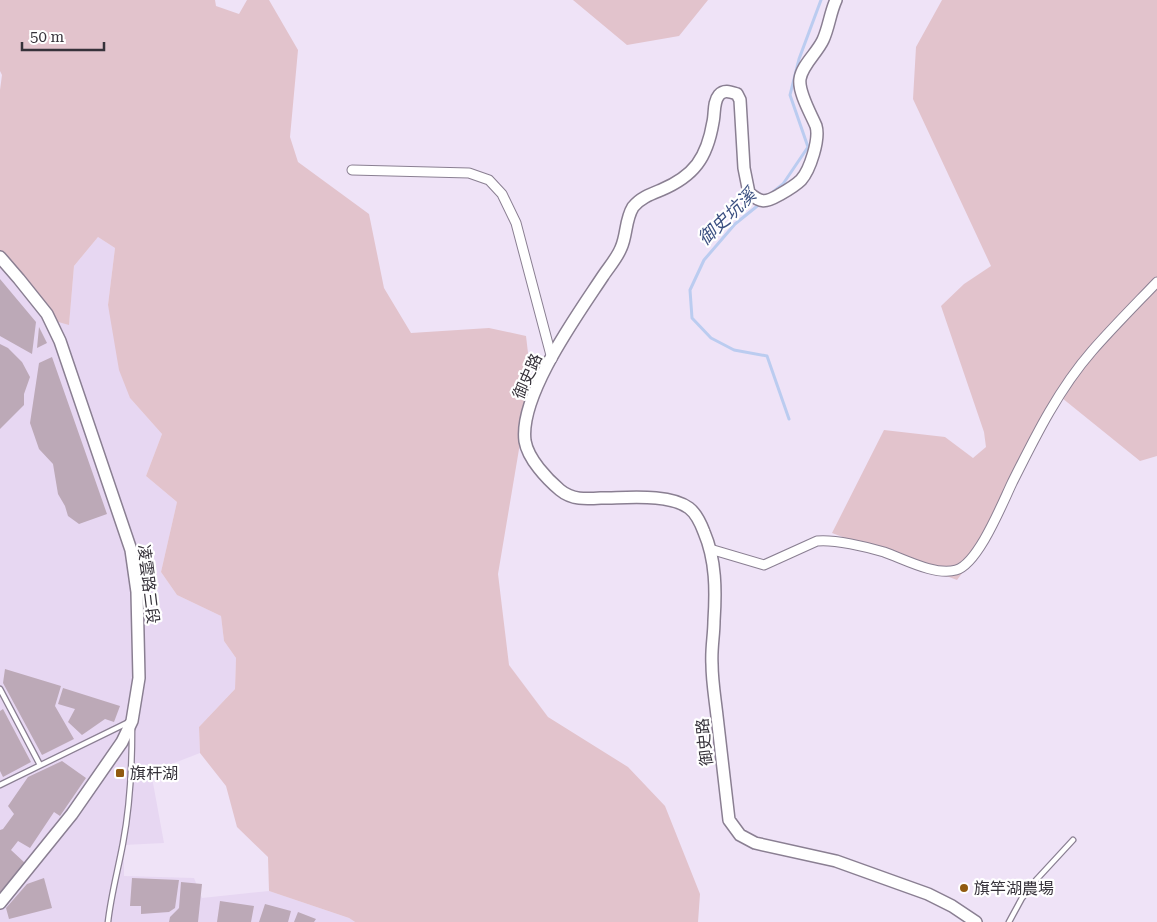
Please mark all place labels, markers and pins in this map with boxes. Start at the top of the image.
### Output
place label: 旗杆湖 [130,764,178,783]
marker: 旗杆湖 [114,767,126,779]
place label: 旗竿湖農場 [974,879,1054,898]
marker: 旗竿湖農場 [958,882,970,894]

